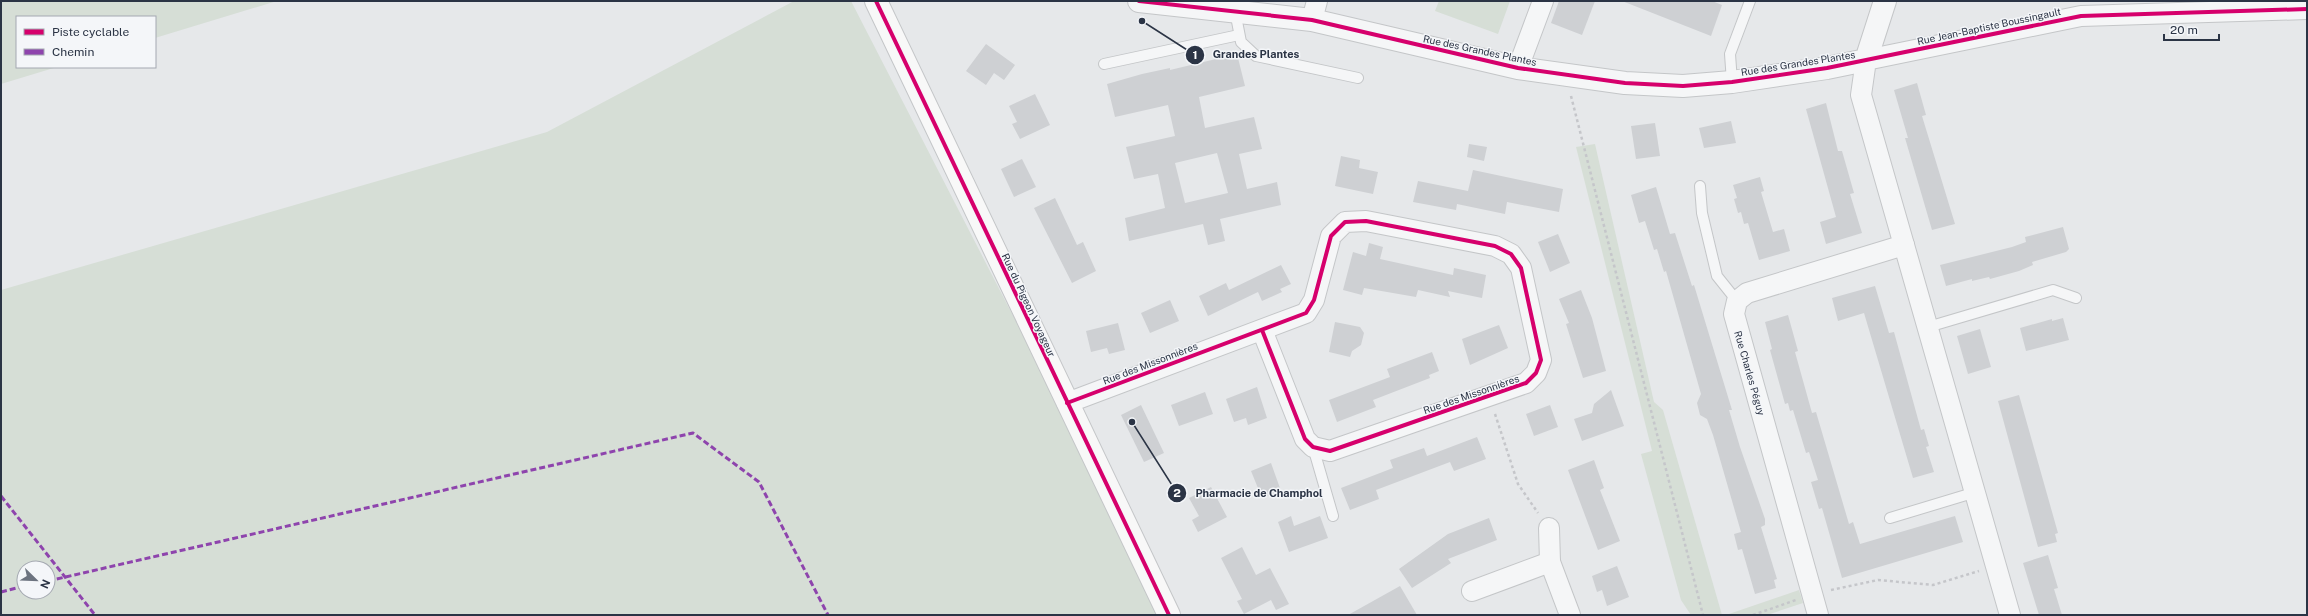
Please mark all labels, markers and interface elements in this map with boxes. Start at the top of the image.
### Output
street label: Rue Jean-Baptiste Boussingault [1916,5,2062,47]
legend [16,16,156,68]
scale bar [2164,16,2219,42]
text: 20 m [2170,23,2198,37]
text: Piste cyclable [52,25,129,39]
street label: Rue des Grandes Plantes [1422,32,1538,68]
callout: Grandes Plantes [1185,43,1307,66]
text: Chemin [52,45,94,59]
text: 1 [1192,48,1198,62]
text: Grandes Plantes [1213,48,1299,60]
street label: Rue des Grandes Plantes [1740,48,1856,78]
street label: Rue du Pigeon Voyageur [1000,251,1058,359]
street label: Rue Charles Péguy [1732,329,1768,417]
street label: Rue des Missonnières [1101,339,1199,387]
street label: Rue des Missonnières [1421,372,1521,416]
callout: Pharmacie de Champhol [1167,482,1330,505]
text: 2 [1173,486,1181,500]
text: Pharmacie de Champhol [1195,487,1323,499]
north arrow [16,560,56,600]
text: N [38,578,52,590]

